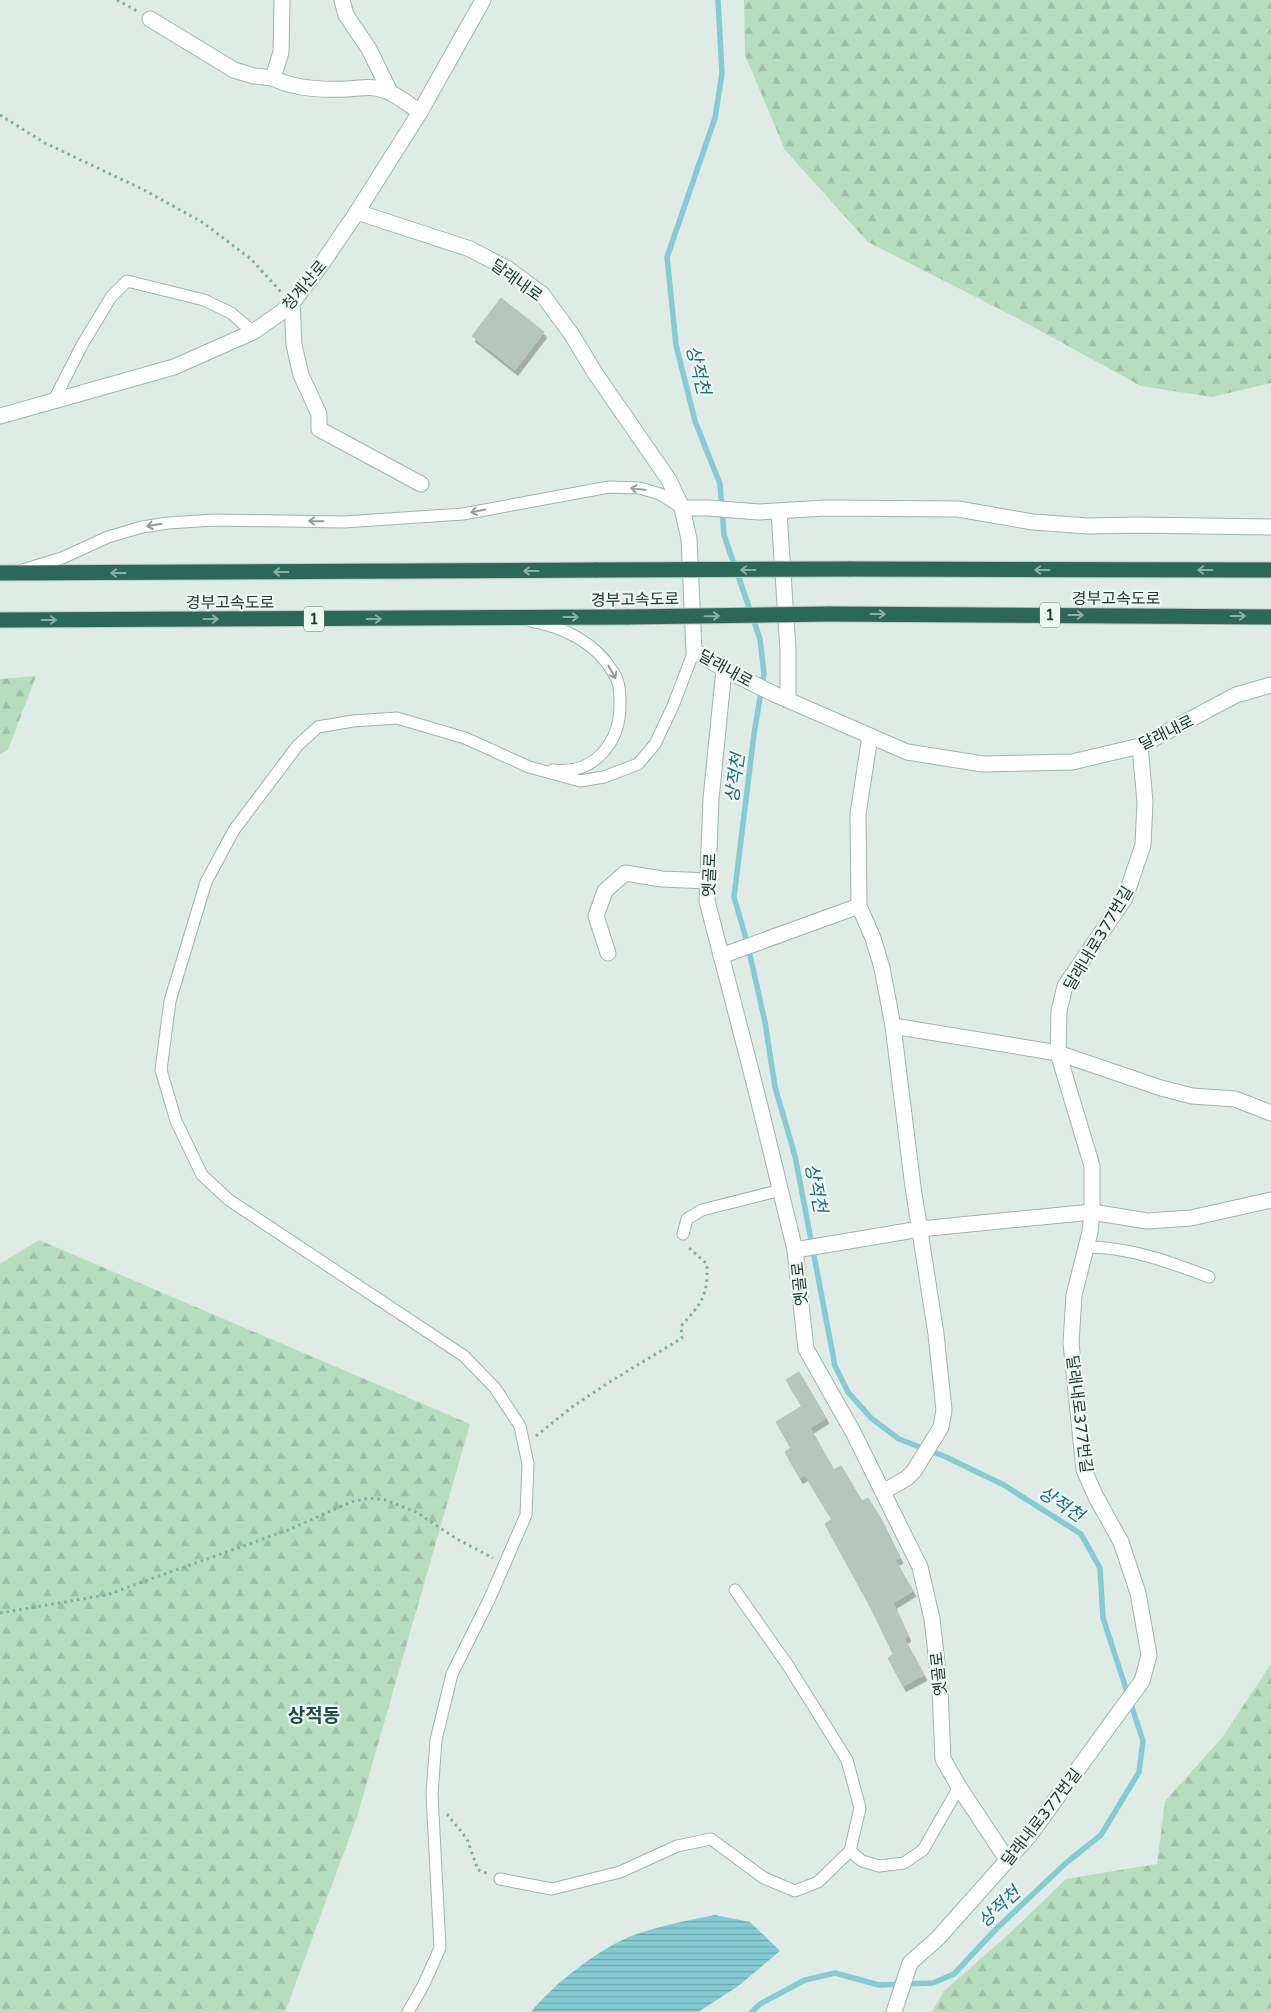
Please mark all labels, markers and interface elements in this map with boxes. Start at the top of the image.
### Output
street label: 달래내로 [487,255,546,306]
street label: 청계산로 [278,256,332,315]
water label: 상적천 [681,343,715,399]
one-way arrow [630,484,646,494]
one-way arrow [470,507,486,517]
one-way arrow [308,516,324,526]
one-way arrow [146,520,162,530]
one-way arrow [740,565,756,575]
one-way arrow [1035,565,1051,575]
one-way arrow [1197,565,1214,575]
one-way arrow [523,566,540,576]
one-way arrow [273,567,290,577]
one-way arrow [111,568,127,578]
street label: 경부고속도로 [591,589,680,611]
street label: 경부고속도로 [1072,589,1160,609]
street label: 경부고속도로 [186,593,274,613]
road number: 1 [1040,602,1060,628]
road number: 1 [304,606,324,632]
one-way arrow [870,609,886,619]
one-way arrow [1067,610,1083,620]
one-way arrow [704,611,720,621]
one-way arrow [1230,611,1246,621]
one-way arrow [563,613,579,622]
one-way arrow [202,614,219,624]
one-way arrow [365,614,381,624]
one-way arrow [40,615,56,625]
street label: 달래내로 [695,646,756,692]
one-way arrow [608,664,618,679]
street label: 달래내로 [1136,711,1198,755]
water label: 상적천 [721,749,750,804]
street label: 옛골로 [699,852,721,897]
street label: 달래내로377번길 [1060,883,1138,994]
water label: 상적천 [800,1162,832,1217]
street label: 옛골로 [788,1261,812,1307]
street label: 달래내로377번길 [1062,1354,1096,1474]
water label: 상적천 [1034,1481,1090,1528]
street label: 옛골로 [927,1651,951,1697]
district label: 상적동 [288,1705,340,1727]
street label: 달래내로377번길 [997,1765,1086,1870]
water label: 상적천 [973,1880,1026,1932]

